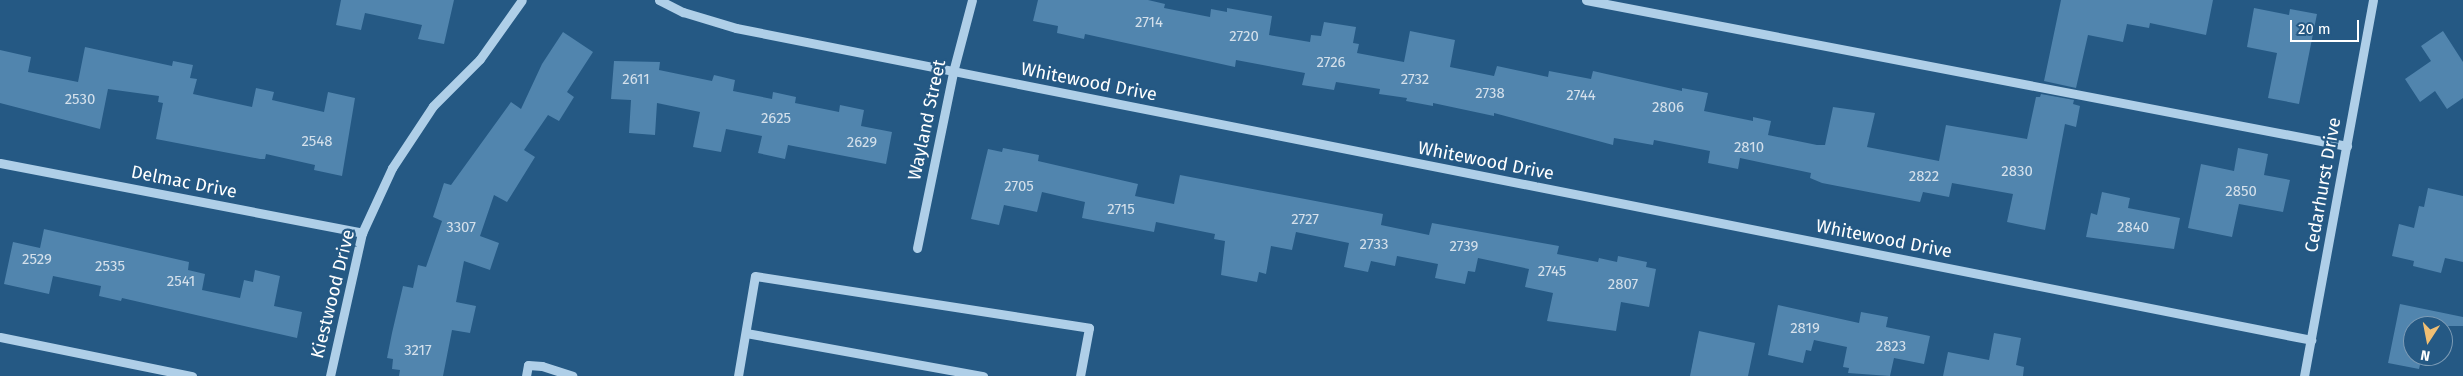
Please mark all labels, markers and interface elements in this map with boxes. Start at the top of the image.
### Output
scale bar [2293,10,2362,42]
house number: 2714 [1135,14,1163,32]
text: 20 m [2298,20,2331,38]
house number: 2720 [1229,28,1259,46]
house number: 2726 [1316,54,1346,72]
street label: Wayland Street [904,58,950,182]
street label: Whitewood Drive [1019,58,1159,106]
house number: 2611 [622,71,650,89]
house number: 2732 [1401,71,1429,89]
house number: 2738 [1475,85,1505,103]
house number: 2744 [1566,87,1596,105]
house number: 2530 [65,91,95,109]
house number: 2806 [1652,99,1684,117]
house number: 2625 [761,110,791,128]
street label: Cedarhurst Drive [2301,116,2345,254]
house number: 2548 [301,133,333,151]
house number: 2629 [847,134,877,152]
street label: Whitewood Drive [1416,137,1556,185]
house number: 2810 [1734,139,1764,157]
street label: Delmac Drive [129,161,239,203]
house number: 2830 [2001,163,2033,181]
house number: 2822 [1909,168,1939,186]
house number: 2705 [1004,178,1034,196]
house number: 2850 [2225,183,2257,201]
house number: 2715 [1107,201,1135,219]
house number: 2727 [1291,211,1319,229]
street label: Whitewood Drive [1814,215,1954,263]
house number: 3307 [446,219,476,237]
house number: 2840 [2117,219,2149,237]
street label: Kiestwood Drive [307,227,359,361]
house number: 2733 [1360,236,1388,254]
house number: 2739 [1450,238,1478,256]
house number: 2529 [22,251,52,269]
house number: 2535 [95,258,125,276]
house number: 2745 [1538,263,1566,281]
house number: 2541 [167,273,195,291]
house number: 2807 [1608,276,1638,294]
north arrow [2403,316,2453,366]
house number: 2819 [1790,320,1820,338]
house number: 2823 [1876,338,1906,356]
house number: 3217 [404,342,432,360]
text: N [2419,346,2431,364]

